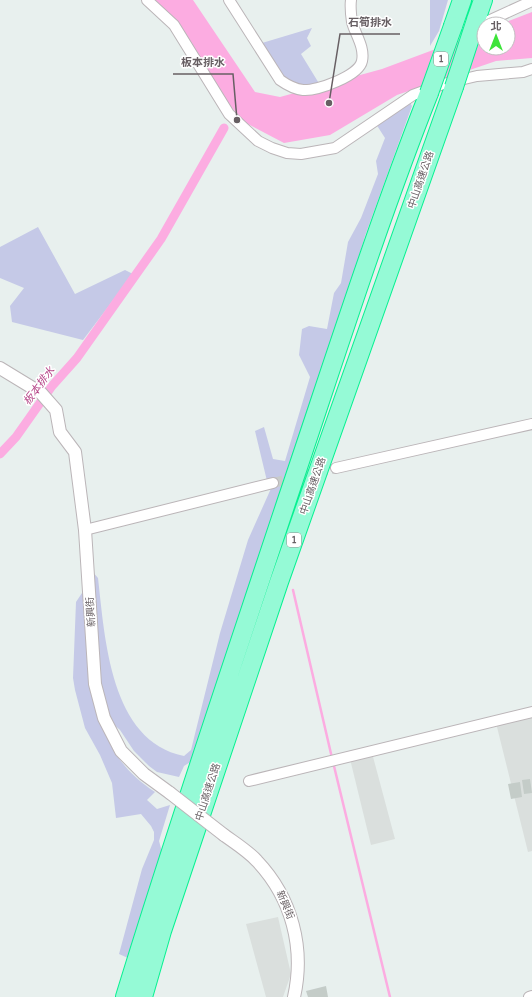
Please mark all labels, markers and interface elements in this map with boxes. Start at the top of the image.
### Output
callout: 石筍排水 [340,11,400,34]
text: 石筍排水 [348,16,392,29]
north arrow [476,16,516,56]
text: 北 [491,20,502,33]
callout: 板本排水 [173,51,233,74]
road number: 1 [434,52,448,66]
text: 板本排水 [181,56,225,69]
street label: 中山高速公路 [406,150,436,210]
water label: 板本排水 [21,364,58,407]
street label: 中山高速公路 [298,456,328,516]
road number: 1 [287,533,301,547]
street label: 新興街 [84,597,98,627]
street label: 中山高速公路 [193,762,223,822]
street label: 新興街 [274,889,296,921]

